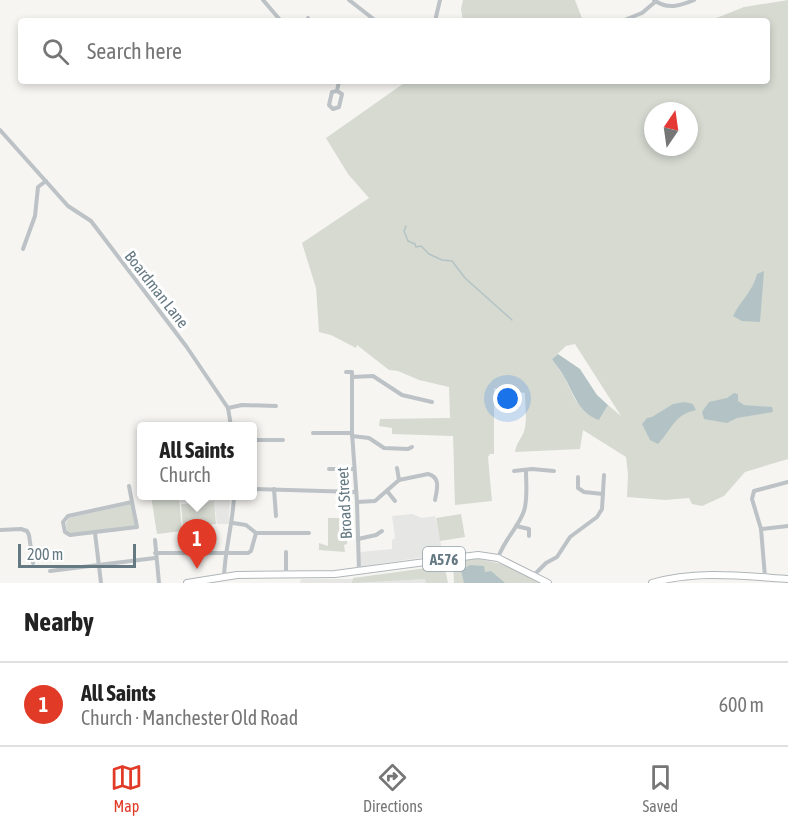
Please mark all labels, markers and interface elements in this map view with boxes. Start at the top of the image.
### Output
search box [18,18,770,84]
icon: search [39,35,72,68]
text: Search here [87,38,182,64]
north arrow [644,102,698,156]
street label: Boardman Lane [121,247,193,331]
your location [493,384,522,413]
popup [137,422,257,500]
text: All Saints [160,437,234,463]
text: Church [160,463,211,486]
street label: Broad Street [333,466,355,539]
pin: 1 [178,520,216,569]
scale bar [18,541,136,568]
text: 200 m [27,545,63,563]
road number: A576 [423,547,465,571]
text: Nearby [24,607,94,637]
text: All Saints [81,680,156,706]
text: 1 [39,693,48,716]
text: 600 m [719,693,764,716]
text: Church · Manchester Old Road [81,706,298,729]
tab: Map [110,761,143,815]
tab: Directions [363,761,423,815]
tab: Saved [643,761,678,815]

